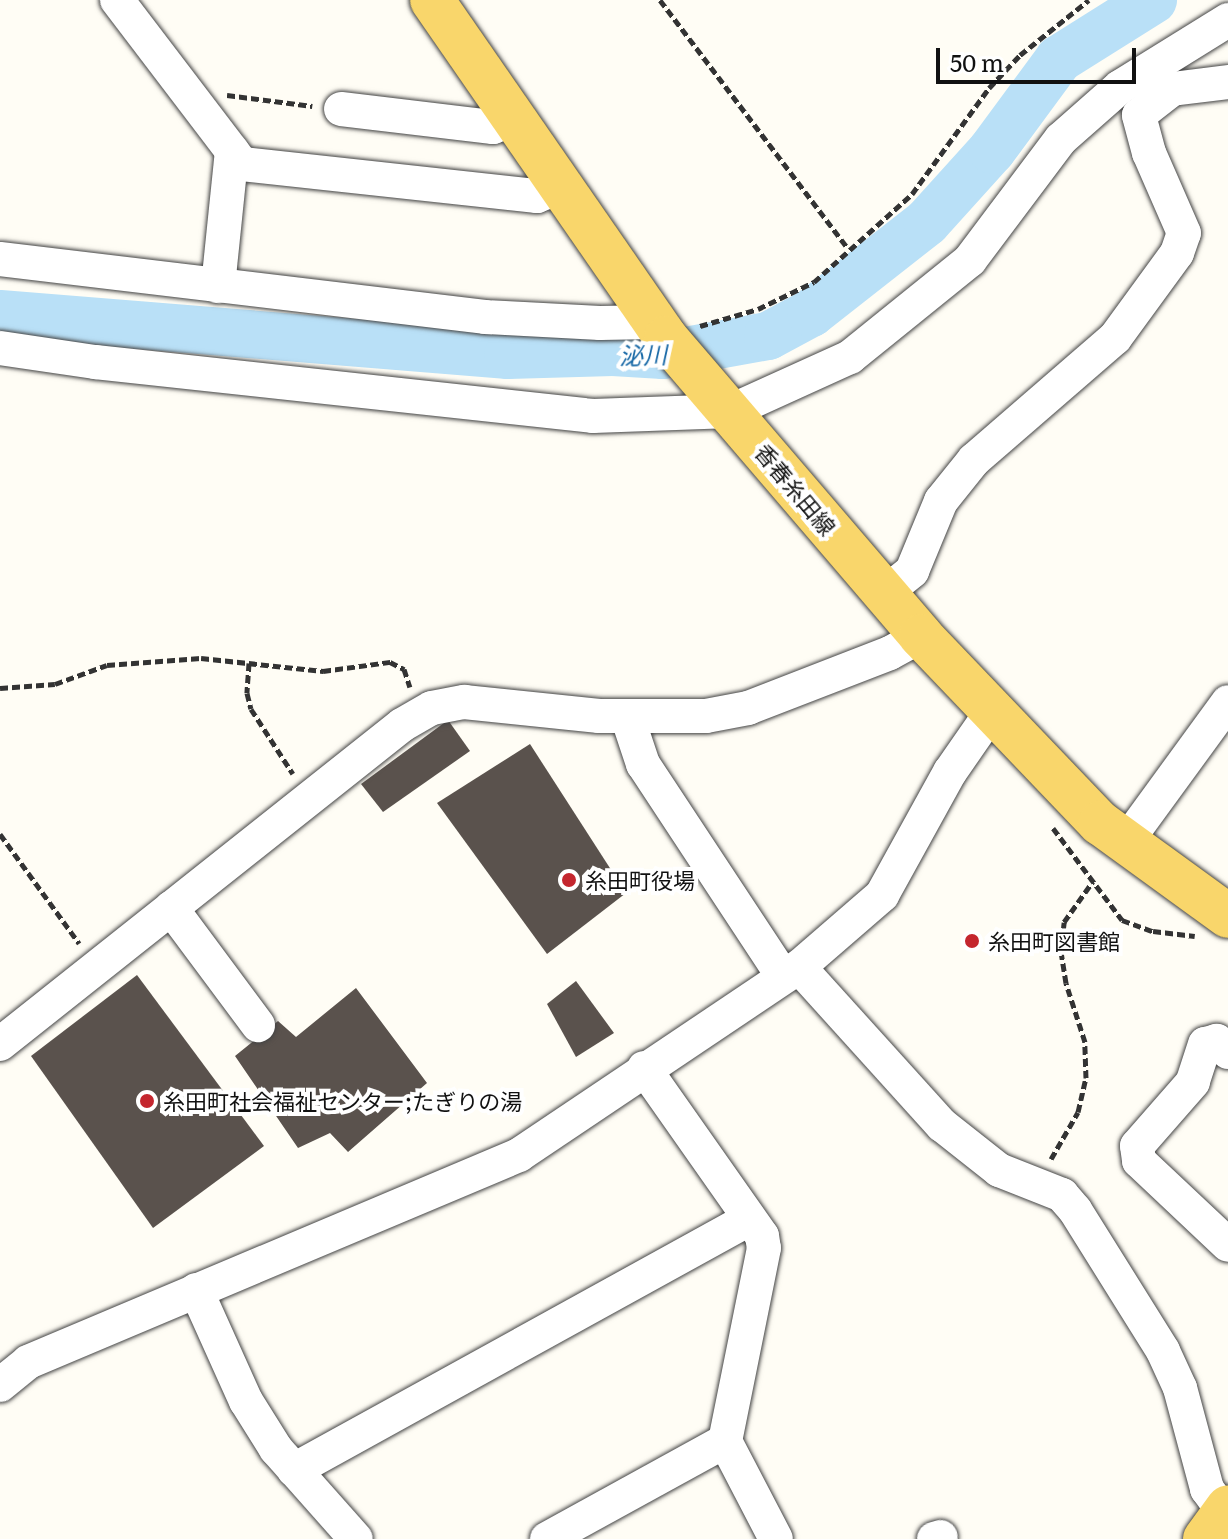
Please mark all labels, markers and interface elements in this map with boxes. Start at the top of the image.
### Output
scale bar [940,32,1140,82]
text: 50 m [950,44,1004,79]
water label: 泌川 [619,339,667,369]
street label: 香春糸田線 [751,438,841,540]
place label: 糸田町役場 [585,867,695,893]
marker: 糸田町役場 [560,871,578,889]
place label: 糸田町図書館 [988,928,1120,954]
marker: 糸田町図書館 [963,932,981,950]
place label: 糸田町社会福祉センター;たぎりの湯 [163,1088,522,1114]
marker: 糸田町社会福祉センター;たぎりの湯 [138,1092,156,1110]

